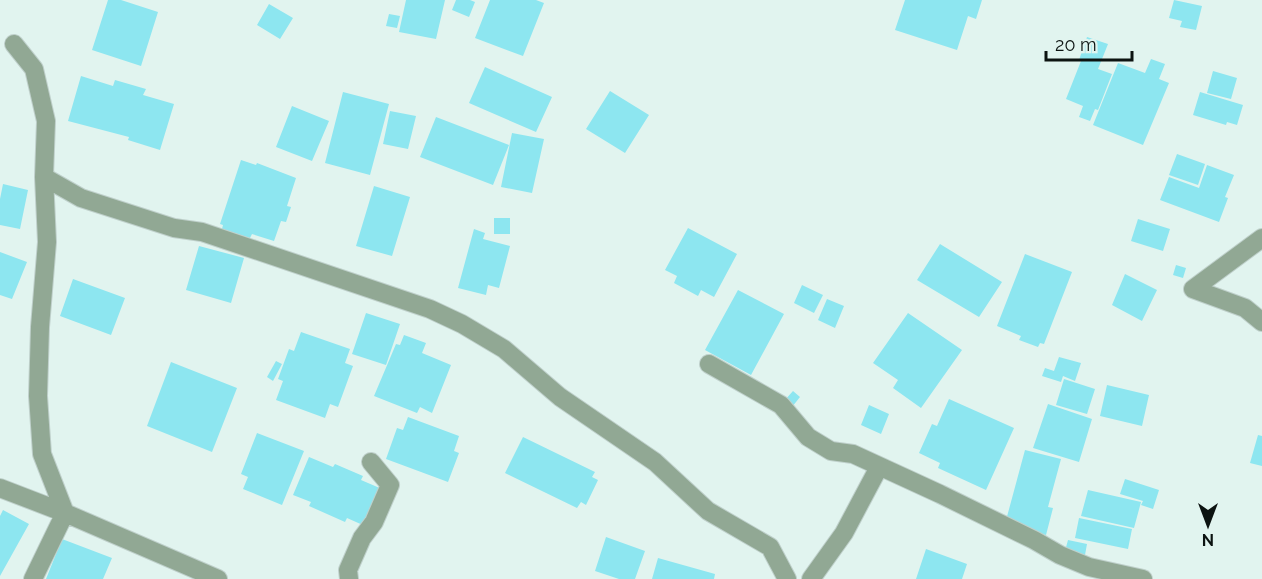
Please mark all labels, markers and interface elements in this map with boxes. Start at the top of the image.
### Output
scale bar [1046,24,1132,62]
text: 20 m [1055,34,1097,55]
north arrow [1178,495,1238,555]
text: N [1202,530,1214,549]

